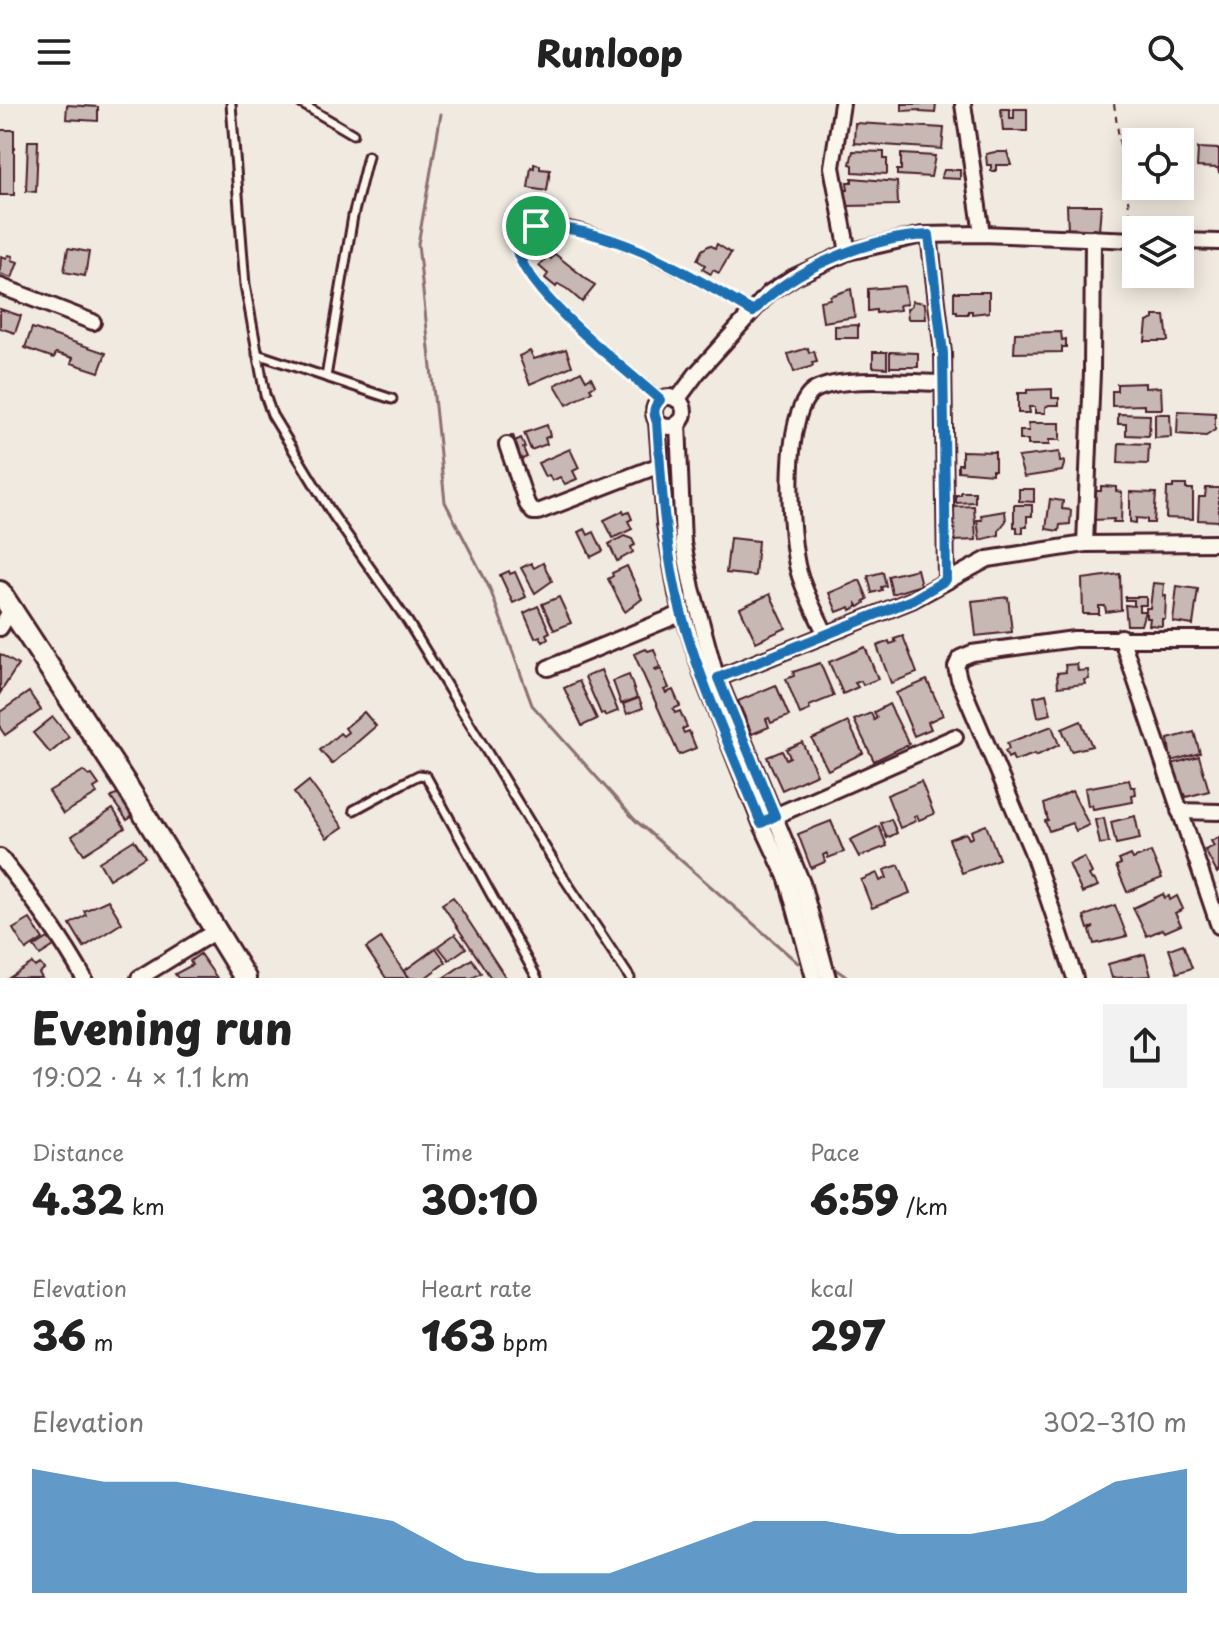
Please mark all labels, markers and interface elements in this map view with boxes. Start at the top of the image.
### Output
text: Runloop [536,25,683,79]
icon: menu [32,30,76,74]
icon: search [1143,30,1187,74]
map controls [1122,128,1194,288]
button: locate [1122,128,1194,200]
pin [502,192,570,260]
icon: arrive [514,204,558,248]
button: layers [1122,216,1194,288]
text: Evening run [32,994,293,1060]
button: share [1103,1004,1187,1088]
text: 19:02 · 4 × 1.1 km [32,1057,250,1096]
text: Distance [32,1135,124,1168]
text: Time [421,1135,473,1168]
text: Pace [810,1135,860,1168]
text: 4.32 [32,1168,125,1229]
text: 30:10 [421,1168,538,1229]
text: 6:59 [810,1168,899,1229]
text: km [125,1189,165,1222]
text: /km [899,1189,948,1222]
text: Elevation [32,1271,127,1304]
text: Heart rate [421,1271,532,1304]
text: kcal [810,1271,854,1304]
text: 36 [32,1304,86,1365]
text: 163 [421,1304,495,1365]
text: 297 [810,1304,885,1365]
text: m [86,1325,114,1358]
text: bpm [495,1325,548,1358]
text: Elevation [32,1402,144,1441]
text: 302–310 m [1043,1402,1187,1441]

